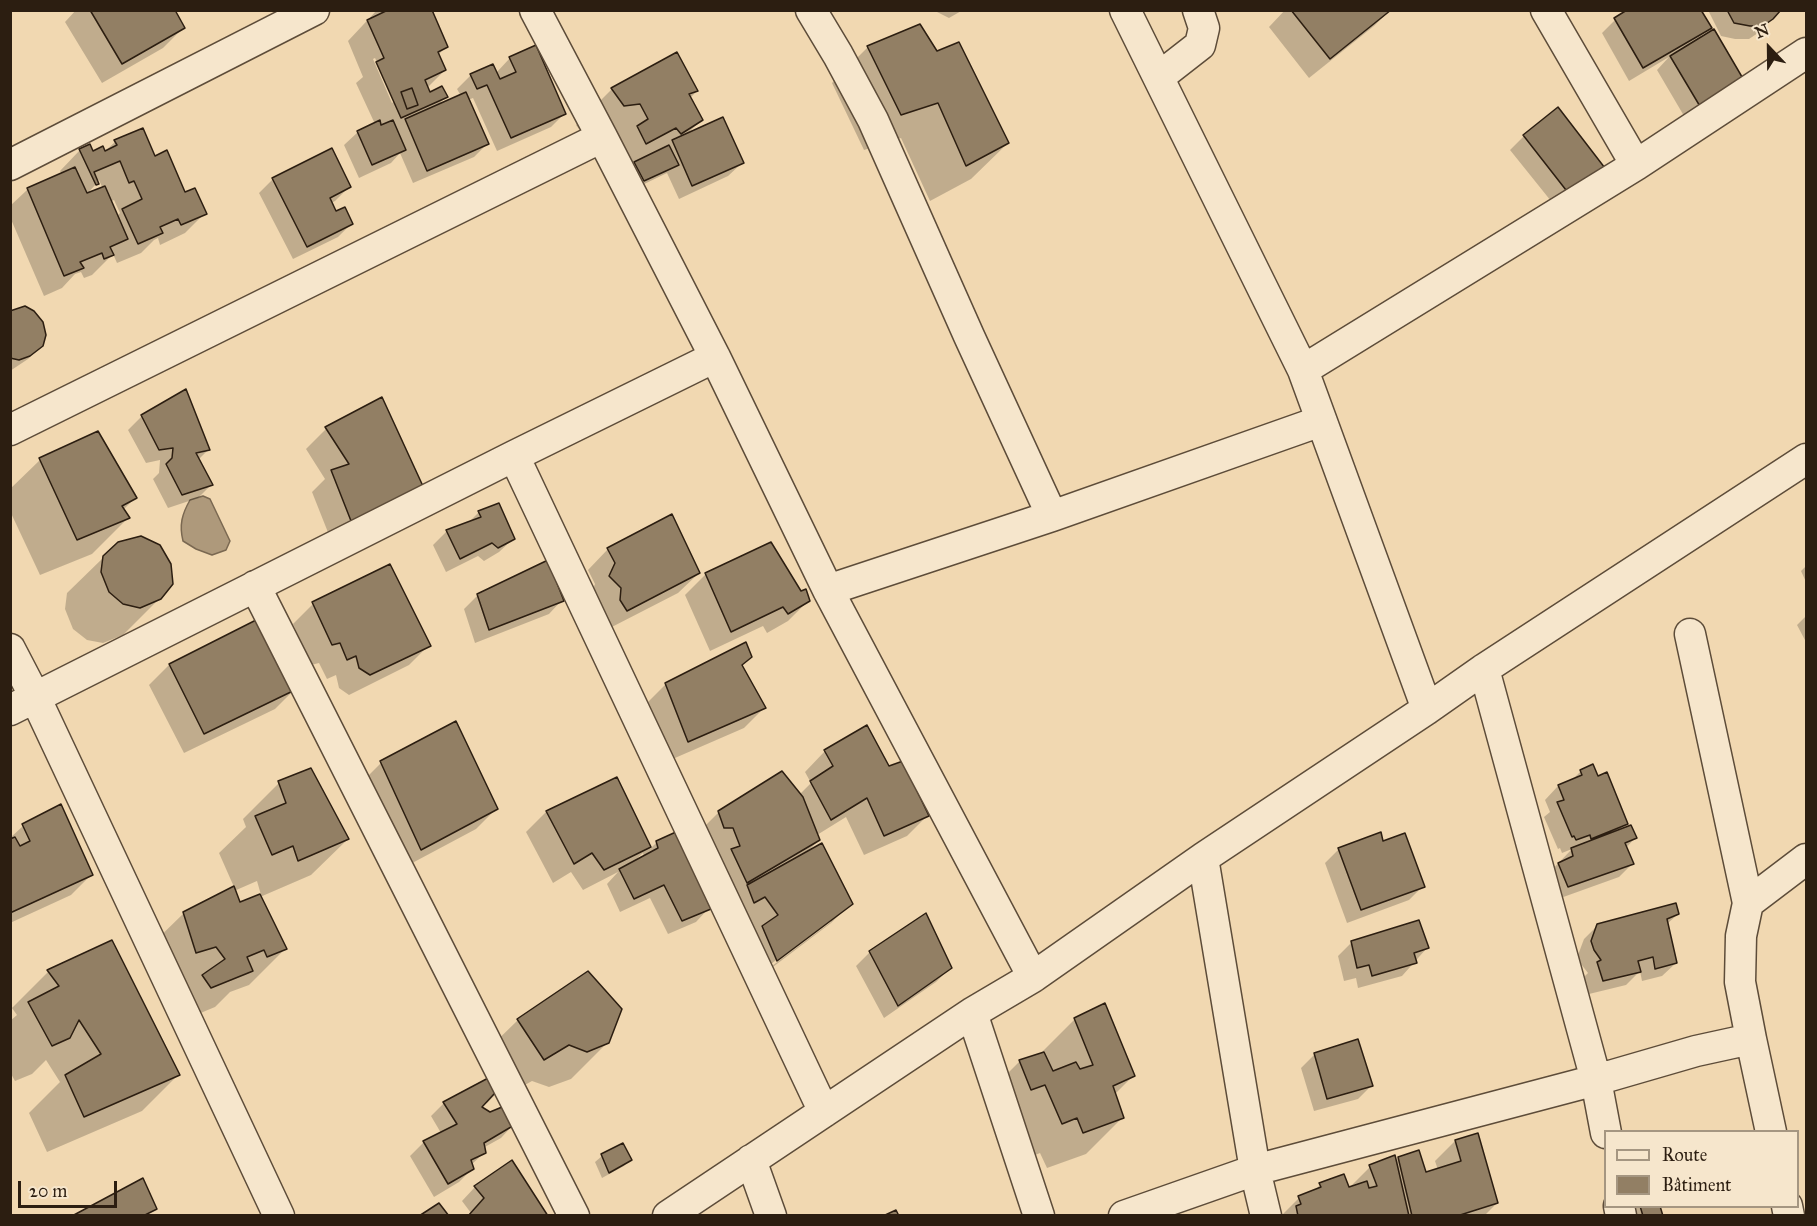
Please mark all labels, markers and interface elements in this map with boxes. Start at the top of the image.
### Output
north arrow [1739,18,1799,78]
text: N [1752,19,1772,42]
legend [1604,1130,1799,1208]
text: Route [1662,1144,1707,1166]
scale bar [21,1169,120,1207]
text: Bâtiment [1662,1174,1731,1196]
text: 20 m [29,1180,67,1202]

